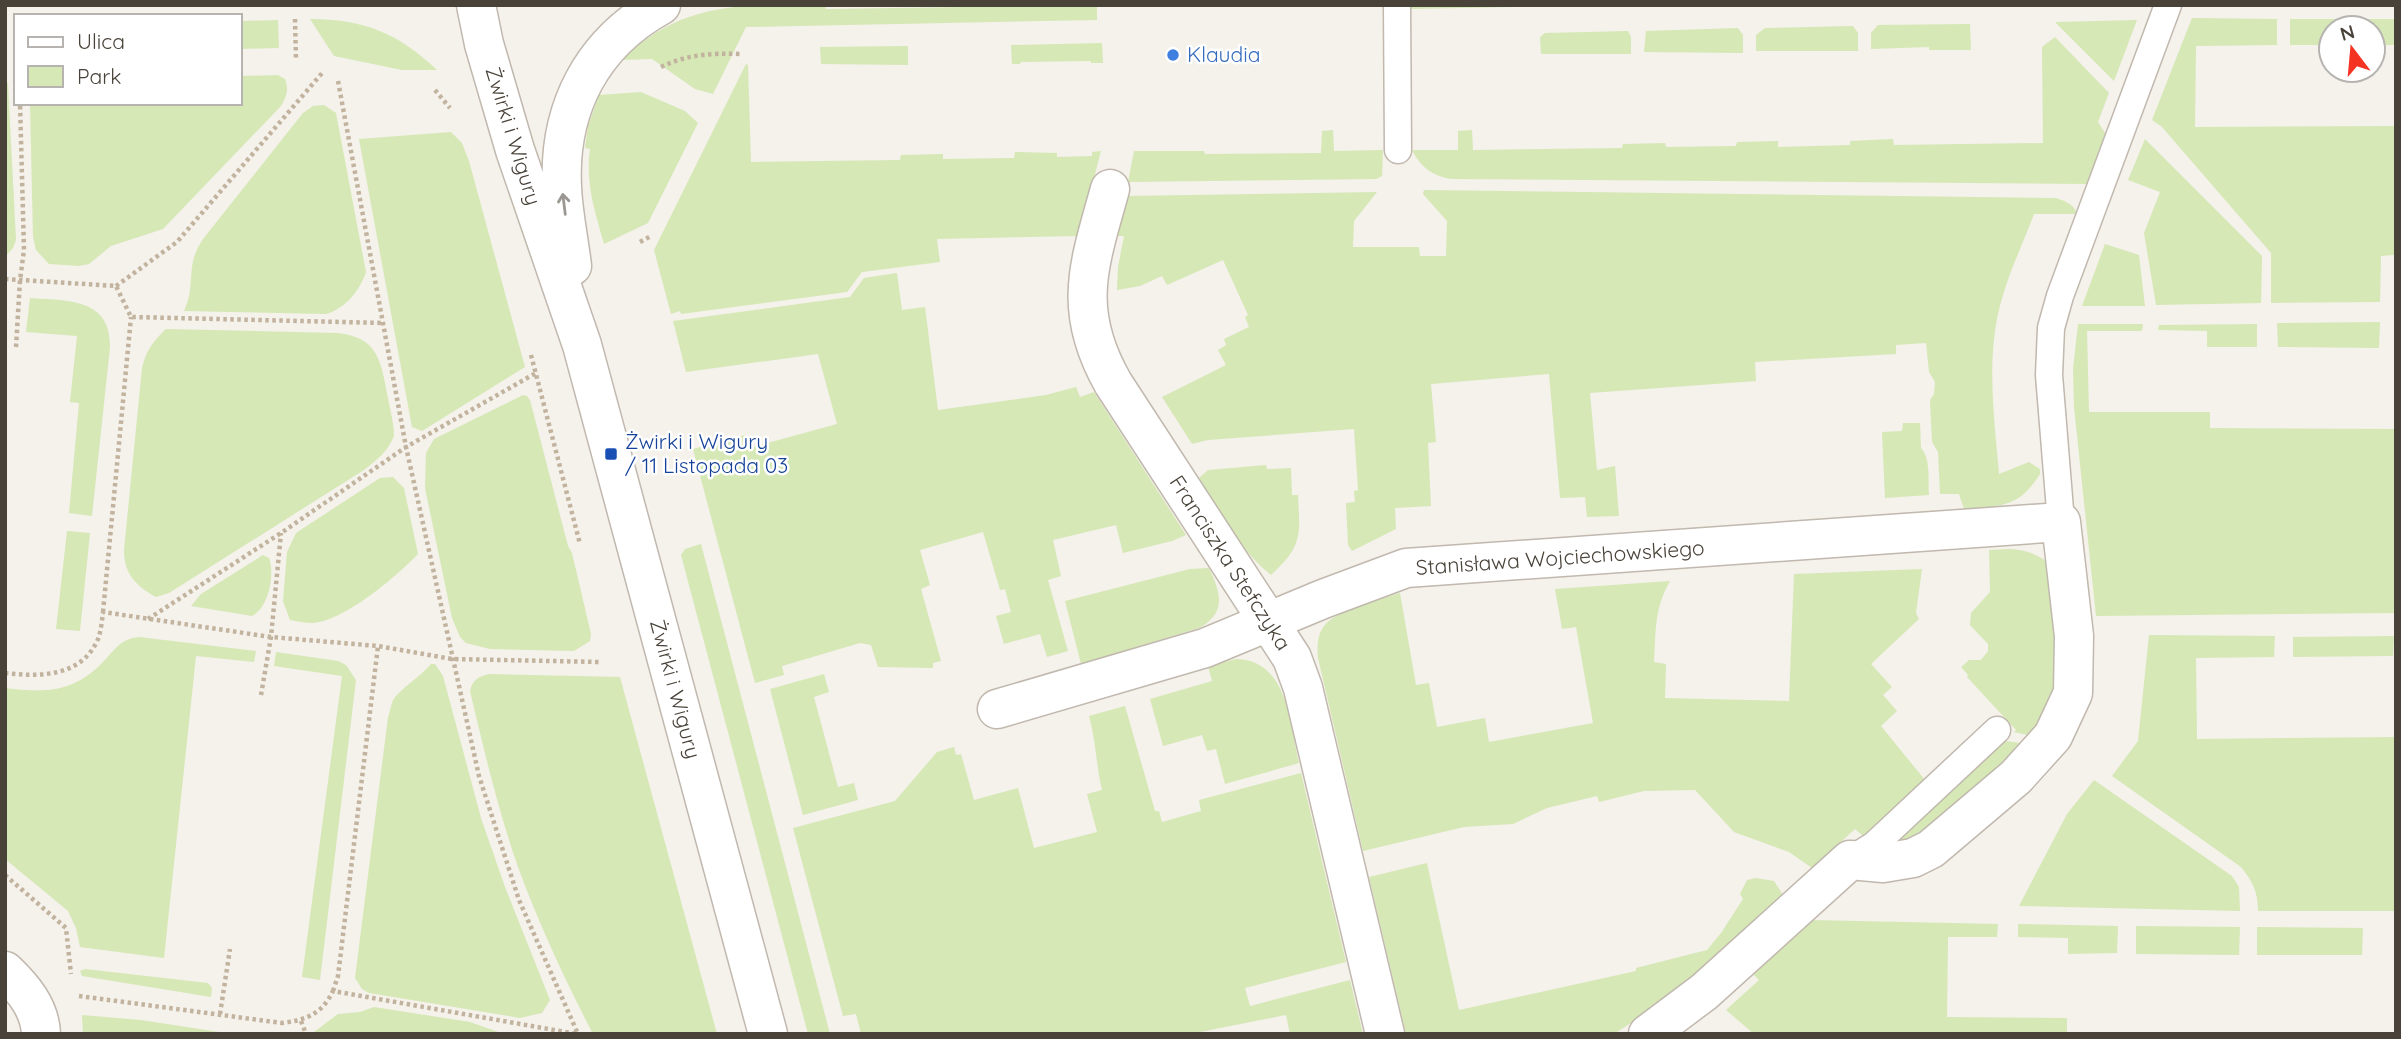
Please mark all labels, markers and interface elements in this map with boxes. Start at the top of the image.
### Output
legend [14,14,242,105]
north arrow [2317,14,2387,84]
text: N [2337,19,2357,46]
text: Ulica [77,28,125,54]
place label: Klaudia [1187,41,1260,67]
marker: Klaudia [1165,47,1181,63]
text: Park [77,63,121,89]
street label: Żwirki i Wigury [481,63,547,208]
one-way arrow [558,193,571,216]
place label: Żwirki i Wigury / 11 Listopada 03 [625,428,788,478]
marker: Żwirki i Wigury / 11 Listopada 03 [603,446,619,462]
street label: Franciszka Stefczyka [1165,470,1297,655]
street label: Stanisława Wojciechowskiego [1415,534,1705,580]
street label: Żwirki i Wigury [645,616,707,761]

